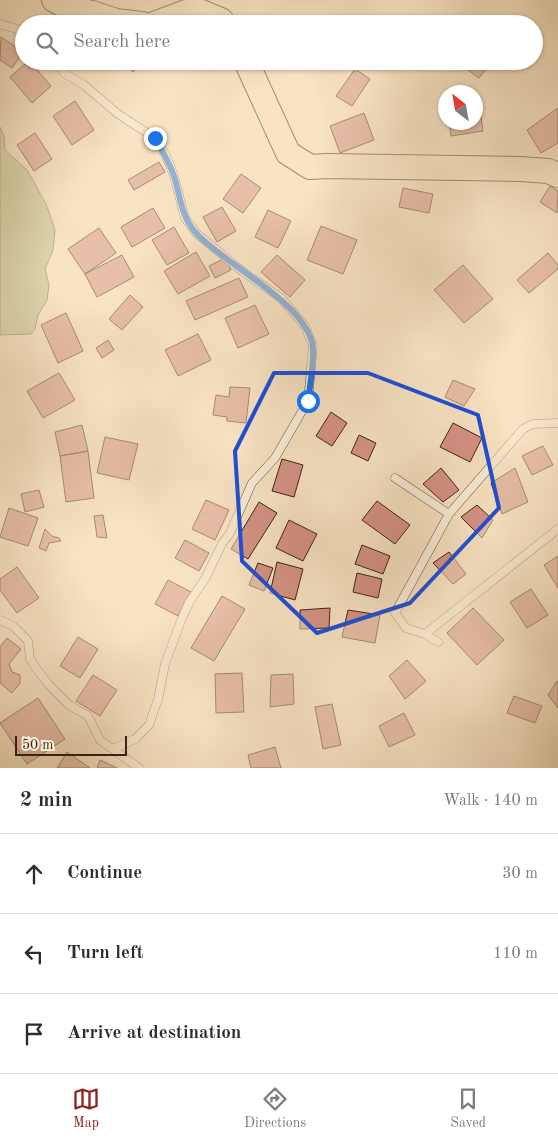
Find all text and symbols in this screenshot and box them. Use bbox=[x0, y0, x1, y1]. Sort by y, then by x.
search box bbox=[15, 15, 543, 70]
icon: search bbox=[33, 29, 61, 57]
text: Search here bbox=[73, 33, 170, 52]
north arrow bbox=[438, 85, 483, 130]
route end bbox=[144, 127, 167, 150]
route start bbox=[297, 390, 320, 413]
scale bar bbox=[15, 733, 128, 756]
text: 50 m bbox=[22, 738, 53, 752]
text: 2 min bbox=[20, 790, 73, 811]
text: Walk · 140 m bbox=[443, 793, 538, 809]
icon: ahead bbox=[20, 860, 48, 888]
text: Continue bbox=[67, 864, 142, 883]
text: 30 m bbox=[502, 866, 538, 882]
icon: left bbox=[20, 940, 48, 968]
text: Turn left bbox=[67, 944, 144, 963]
text: 110 m bbox=[493, 946, 538, 962]
icon: arrive bbox=[20, 1020, 48, 1048]
text: Arrive at destination bbox=[67, 1024, 241, 1043]
tab: Map bbox=[72, 1085, 100, 1132]
tab: Directions bbox=[244, 1085, 306, 1132]
tab: Saved bbox=[450, 1085, 486, 1132]

